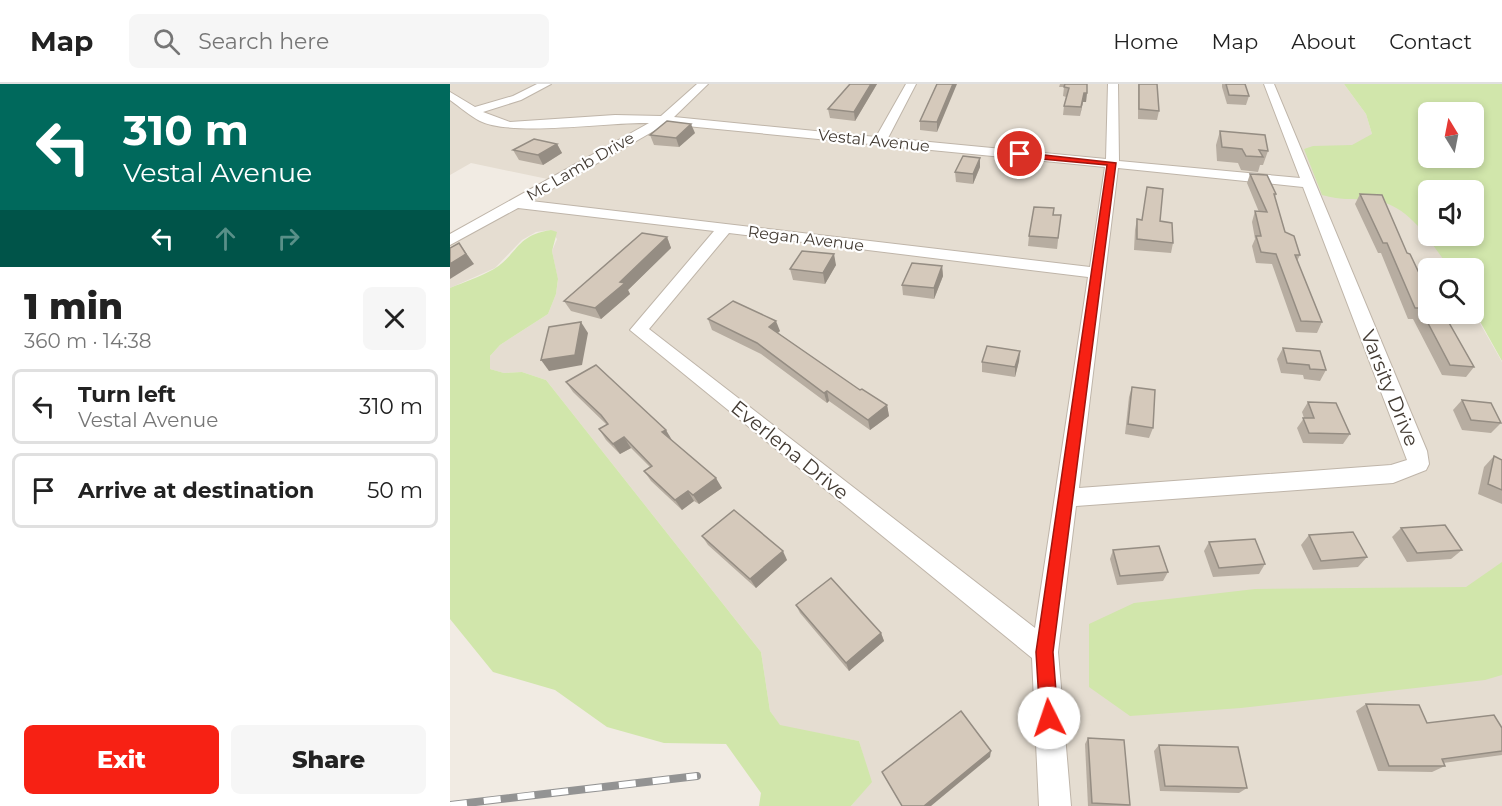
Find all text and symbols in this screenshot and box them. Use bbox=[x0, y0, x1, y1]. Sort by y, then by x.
search box bbox=[129, 14, 549, 68]
text: Map bbox=[30, 24, 93, 58]
icon: search bbox=[150, 25, 183, 58]
text: Search here bbox=[198, 28, 329, 55]
text: Home bbox=[1113, 29, 1178, 54]
text: Map bbox=[1211, 29, 1258, 54]
text: About bbox=[1291, 29, 1356, 54]
text: Contact bbox=[1389, 29, 1472, 54]
north arrow bbox=[1418, 102, 1484, 168]
map controls bbox=[1418, 102, 1484, 324]
text: 310 m bbox=[123, 104, 249, 156]
icon: left bbox=[24, 108, 102, 186]
street label: Vestal Avenue bbox=[817, 125, 931, 156]
street label: Mc Lamb Drive bbox=[523, 128, 638, 205]
pin bbox=[994, 128, 1045, 179]
icon: arrive bbox=[1003, 137, 1036, 170]
text: Vestal Avenue bbox=[123, 156, 312, 189]
button: sound bbox=[1418, 180, 1484, 246]
icon: left bbox=[146, 222, 179, 255]
icon: ahead bbox=[209, 222, 242, 255]
icon: right bbox=[272, 222, 305, 255]
street label: Regan Avenue bbox=[747, 222, 865, 255]
button: search bbox=[1418, 258, 1484, 324]
text: 1 min bbox=[24, 284, 123, 328]
button: close bbox=[363, 287, 426, 350]
street label: Varsity Drive bbox=[1356, 326, 1424, 450]
text: 360 m · 14:38 bbox=[24, 329, 152, 353]
text: Turn left bbox=[78, 381, 176, 408]
icon: left bbox=[27, 390, 60, 423]
text: 310 m bbox=[359, 393, 423, 420]
street label: Everlena Drive bbox=[726, 395, 854, 505]
text: Vestal Avenue bbox=[78, 408, 218, 432]
icon: arrive bbox=[27, 474, 60, 507]
text: Arrive at destination bbox=[78, 477, 314, 504]
text: 50 m bbox=[367, 477, 423, 504]
position arrow bbox=[1017, 686, 1081, 750]
button: Exit bbox=[24, 725, 219, 794]
button: Share bbox=[231, 725, 426, 794]

